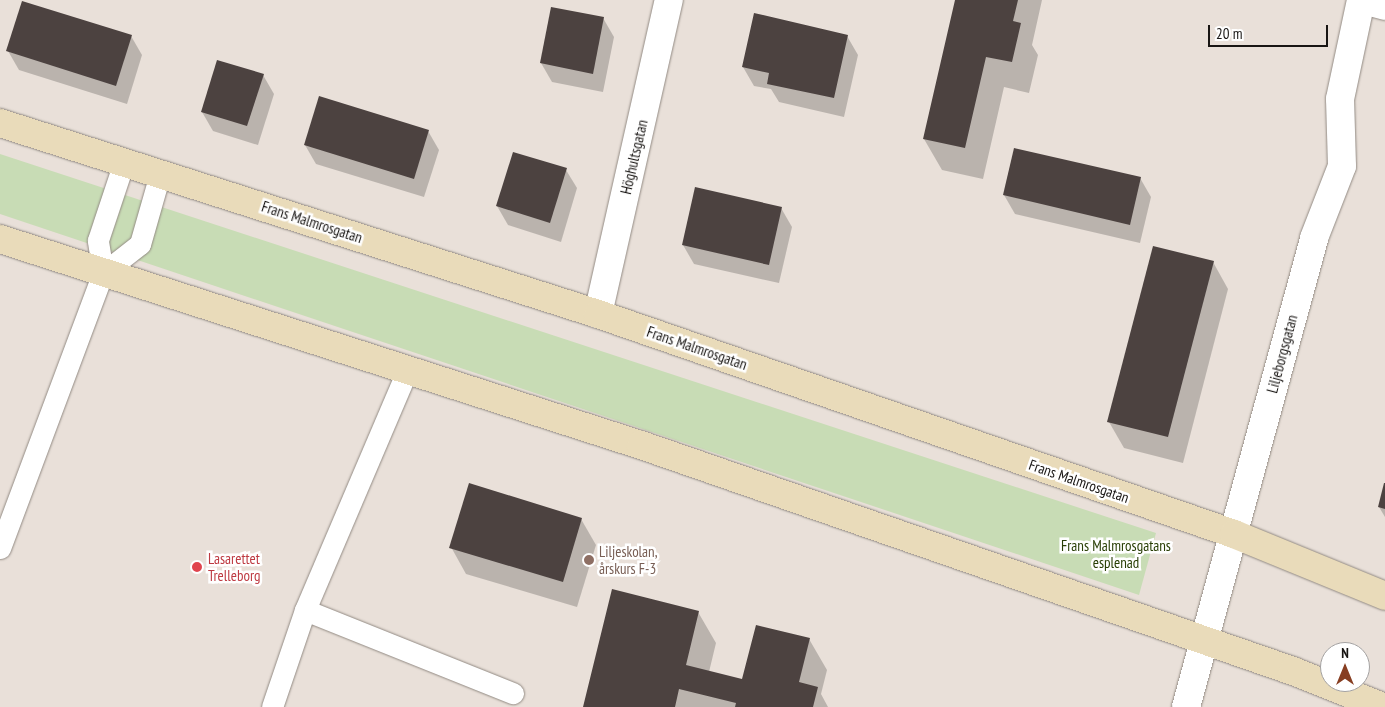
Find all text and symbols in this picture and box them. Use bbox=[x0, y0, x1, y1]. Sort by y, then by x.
scale bar bbox=[1210, 15, 1330, 47]
text: 20 m bbox=[1216, 24, 1242, 43]
street label: Höghultsgatan bbox=[617, 118, 651, 196]
street label: Frans Malmrosgatan bbox=[259, 197, 365, 247]
street label: Liljeborgsgatan bbox=[1263, 313, 1301, 395]
street label: Frans Malmrosgatan bbox=[645, 322, 749, 374]
street label: Frans Malmrosgatan bbox=[1027, 455, 1131, 507]
park label: Frans Malmrosgatans esplenad bbox=[1061, 536, 1171, 571]
place label: Liljeskolan, årskurs F-3 bbox=[599, 542, 657, 577]
place label: Lasarettet Trelleborg bbox=[208, 549, 260, 584]
marker: Liljeskolan, årskurs F-3 bbox=[583, 554, 595, 566]
marker: Lasarettet Trelleborg bbox=[190, 560, 204, 574]
north arrow bbox=[1320, 642, 1370, 692]
text: N bbox=[1341, 644, 1349, 662]

